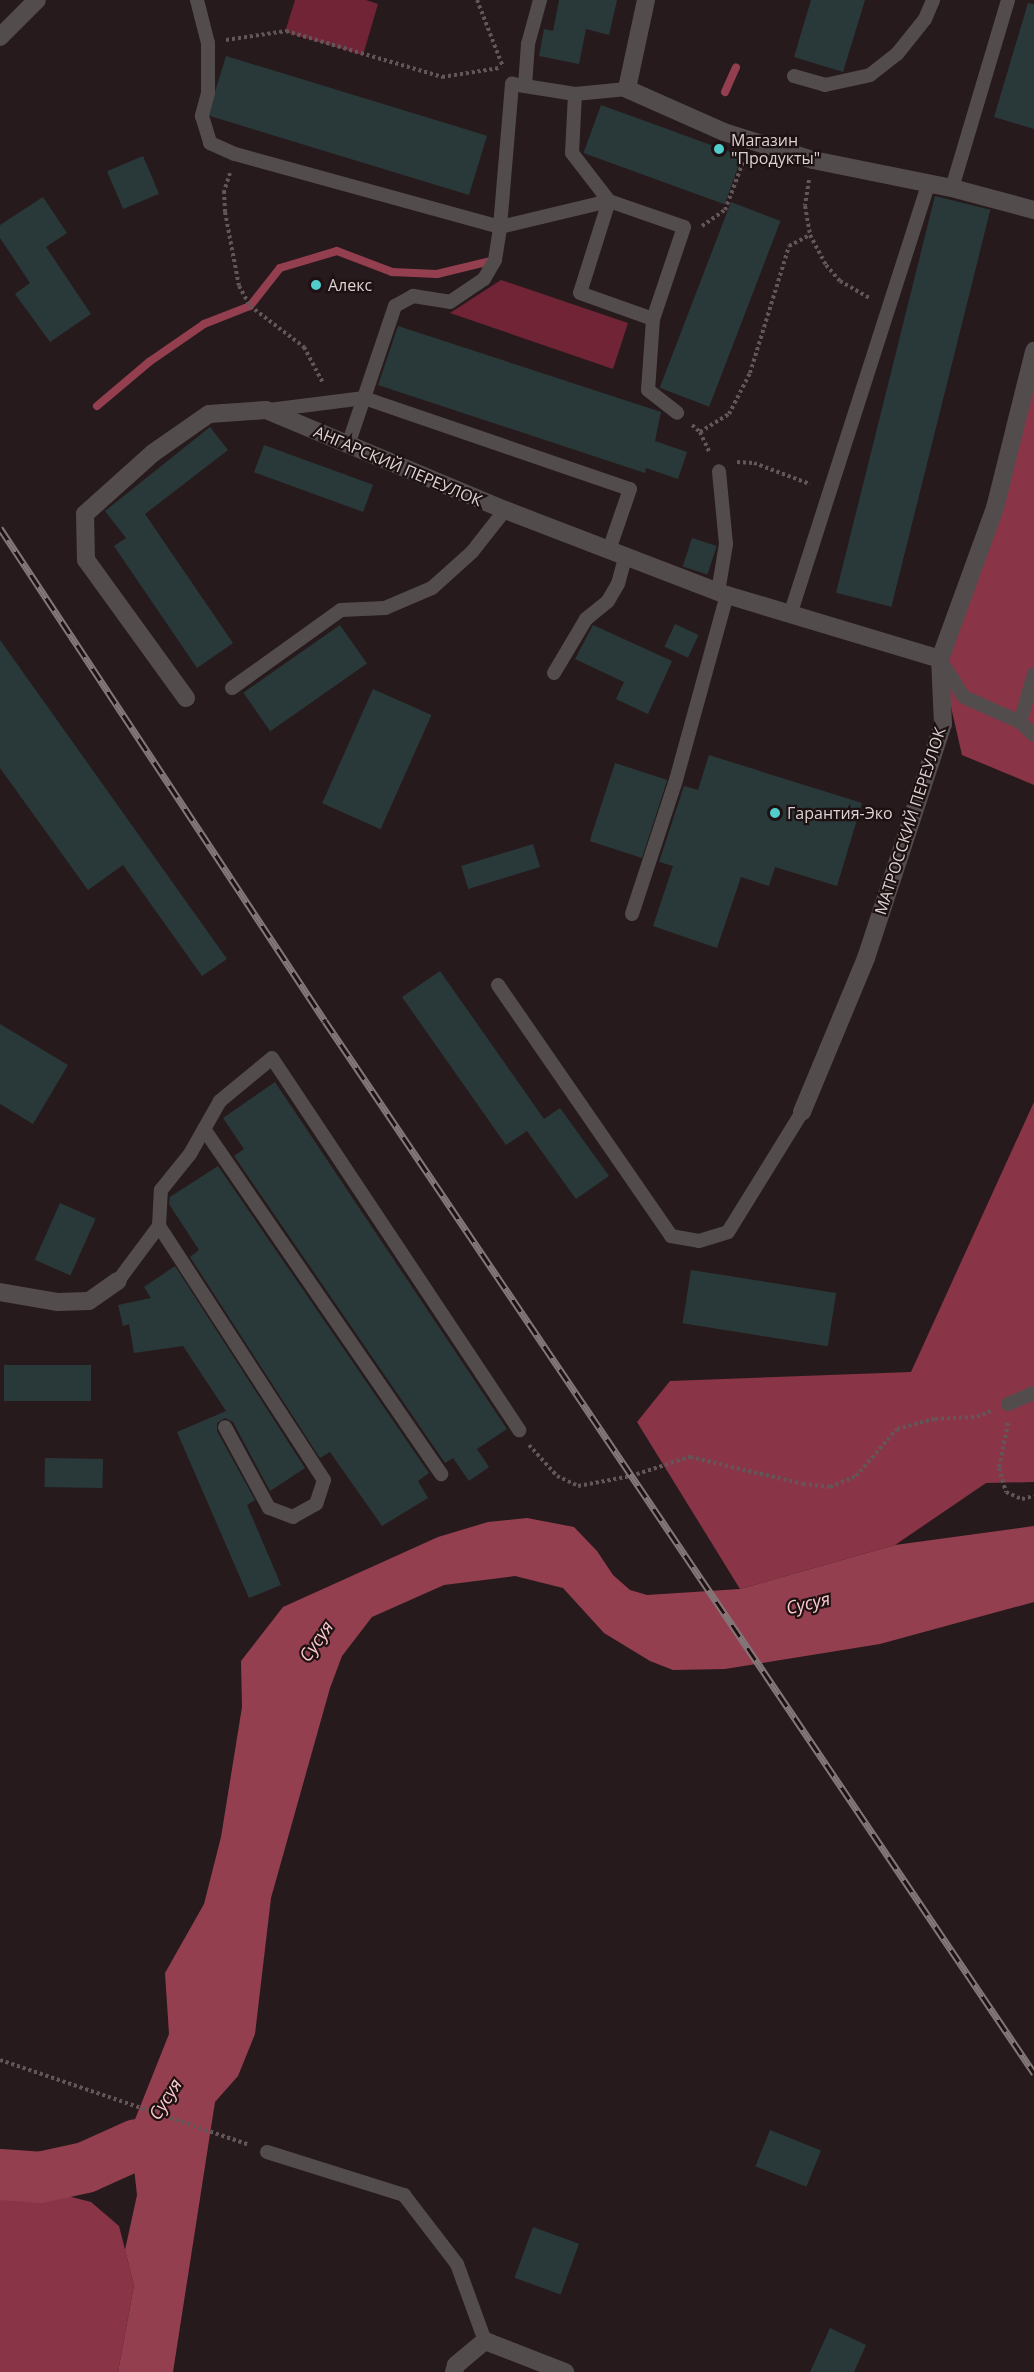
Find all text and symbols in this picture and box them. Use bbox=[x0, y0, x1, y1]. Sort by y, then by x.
place label: Магазин "Продукты" bbox=[731, 130, 820, 168]
marker: Магазин "Продукты" bbox=[712, 142, 726, 156]
place label: Алекс bbox=[328, 275, 372, 295]
marker: Алекс bbox=[309, 278, 323, 292]
street label: АНГАРСКИЙ ПЕРЕУЛОК bbox=[311, 422, 485, 510]
street label: МАТРОССКИЙ ПЕРЕУЛОК bbox=[871, 725, 949, 917]
place label: Гарантия-Эко bbox=[787, 803, 893, 823]
marker: Гарантия-Эко bbox=[768, 806, 782, 820]
water label: Сусуя bbox=[784, 1587, 832, 1619]
water label: Сусуя bbox=[294, 1616, 338, 1666]
water label: Сусуя bbox=[144, 2074, 186, 2124]

